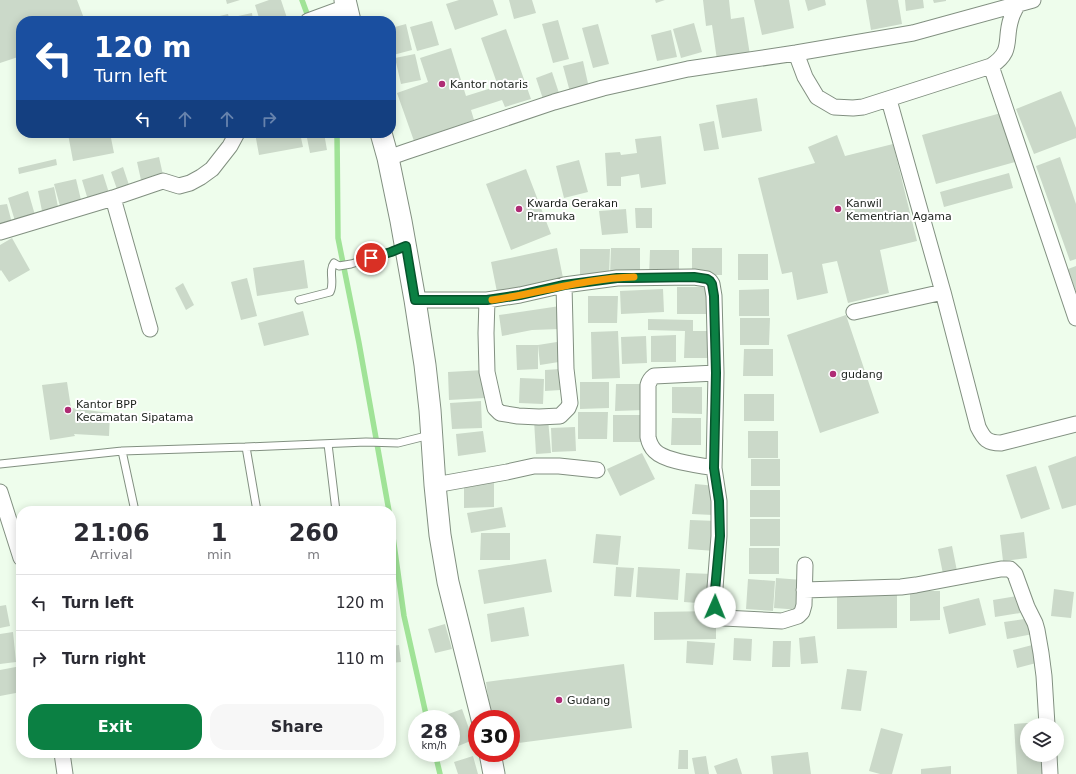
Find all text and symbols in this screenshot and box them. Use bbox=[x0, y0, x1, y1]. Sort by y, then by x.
text: 120 m bbox=[94, 31, 191, 64]
icon: left bbox=[28, 32, 80, 84]
text: Turn left bbox=[94, 65, 167, 86]
place label: Kantor notaris bbox=[450, 78, 528, 91]
marker: Kantor notaris bbox=[437, 79, 447, 89]
icon: left bbox=[132, 108, 154, 130]
icon: ahead bbox=[174, 108, 196, 130]
icon: ahead bbox=[216, 108, 238, 130]
icon: right bbox=[258, 108, 280, 130]
place label: Kwarda Gerakan Pramuka bbox=[527, 197, 618, 223]
place label: Kanwil Kementrian Agama bbox=[846, 197, 952, 223]
marker: Kwarda Gerakan Pramuka bbox=[514, 204, 524, 214]
marker: Kanwil Kementrian Agama bbox=[833, 204, 843, 214]
pin bbox=[354, 241, 388, 275]
icon: arrive bbox=[360, 247, 382, 269]
place label: gudang bbox=[841, 368, 883, 381]
marker: gudang bbox=[828, 369, 838, 379]
place label: Kantor BPP Kecamatan Sipatama bbox=[76, 398, 193, 424]
marker: Kantor BPP Kecamatan Sipatama bbox=[63, 405, 73, 415]
text: 21:06 bbox=[73, 519, 150, 547]
text: 1 bbox=[211, 519, 227, 547]
text: 260 bbox=[289, 519, 339, 547]
text: Arrival bbox=[90, 547, 133, 562]
text: min bbox=[207, 547, 231, 562]
text: m bbox=[307, 547, 320, 562]
position arrow bbox=[694, 586, 736, 628]
icon: left bbox=[28, 592, 50, 614]
text: Turn left bbox=[62, 594, 134, 612]
text: 120 m bbox=[336, 594, 384, 612]
icon: right bbox=[28, 648, 50, 670]
text: Turn right bbox=[62, 650, 146, 668]
text: 110 m bbox=[336, 650, 384, 668]
place label: Gudang bbox=[567, 694, 610, 707]
marker: Gudang bbox=[554, 695, 564, 705]
button: Exit bbox=[28, 704, 202, 750]
button: Share bbox=[210, 704, 384, 750]
speed limit sign: 30 bbox=[468, 710, 520, 762]
map controls bbox=[1020, 718, 1064, 762]
button: layers bbox=[1020, 718, 1064, 762]
text: 28 bbox=[420, 719, 448, 743]
text: km/h bbox=[421, 740, 447, 751]

